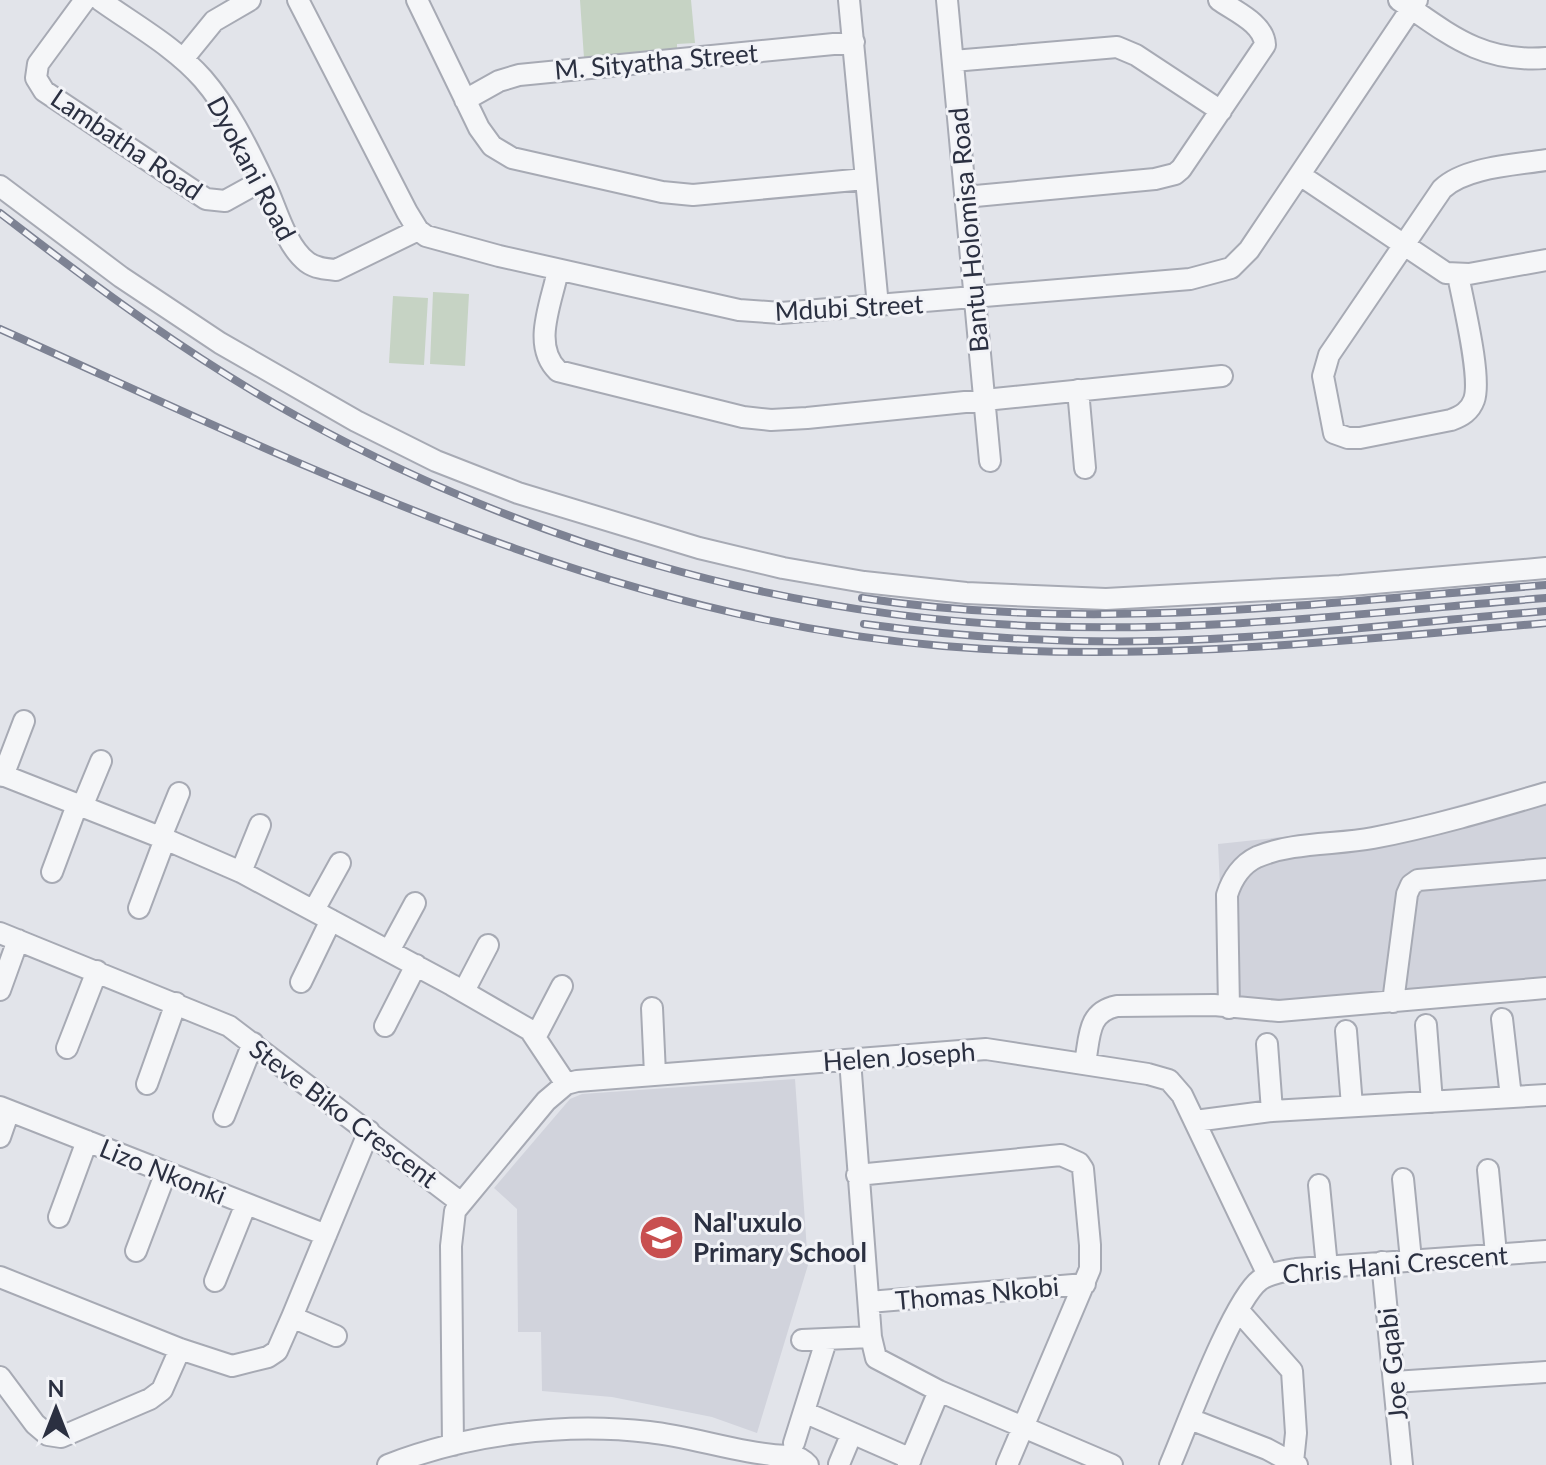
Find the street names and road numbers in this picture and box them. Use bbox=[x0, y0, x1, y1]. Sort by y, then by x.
street label: M. Sityatha Street bbox=[553, 36, 760, 86]
street label: Lambatha Road bbox=[45, 82, 209, 206]
street label: Dyokani Road bbox=[201, 90, 303, 246]
street label: Bantu Holomisa Road bbox=[941, 106, 995, 354]
street label: Mdubi Street bbox=[774, 287, 925, 327]
street label: Steve Biko Crescent bbox=[244, 1032, 445, 1195]
street label: Helen Joseph bbox=[822, 1035, 976, 1077]
street label: Lizo Nkonki bbox=[95, 1131, 231, 1211]
street label: Chris Hani Crescent bbox=[1281, 1238, 1510, 1290]
street label: Thomas Nkobi bbox=[894, 1270, 1060, 1316]
street label: Joe Gqabi bbox=[1370, 1306, 1414, 1422]

